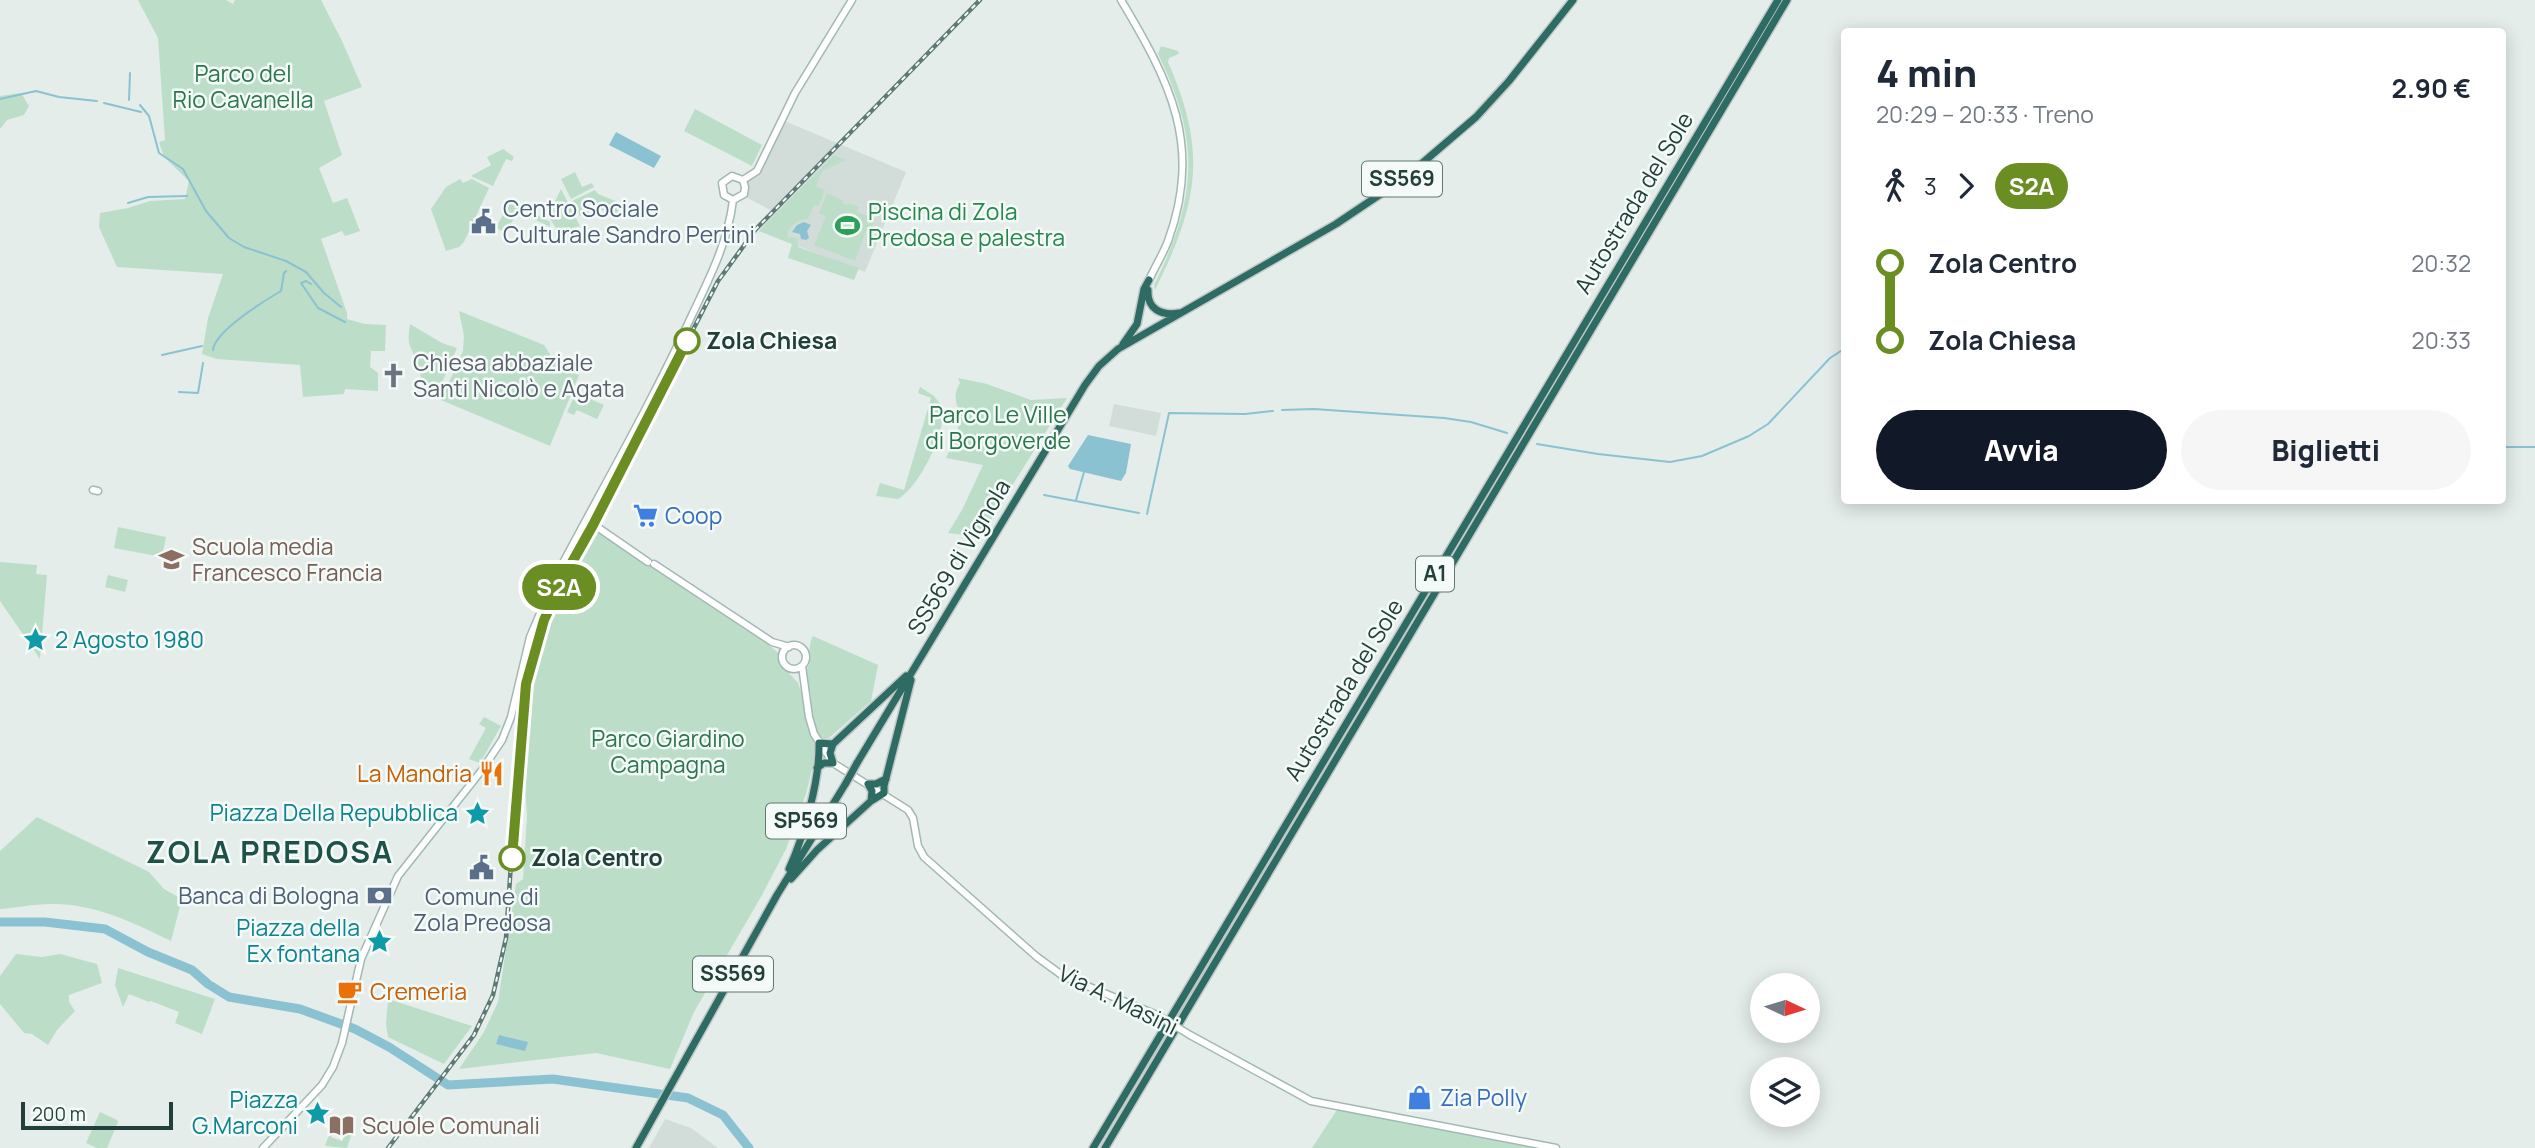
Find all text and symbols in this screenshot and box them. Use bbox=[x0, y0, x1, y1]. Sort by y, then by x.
text: 4 min bbox=[1876, 46, 1977, 98]
park label: Parco del Rio Cavanella bbox=[172, 57, 314, 115]
text: 2.90 € bbox=[2391, 70, 2471, 106]
text: 20:29 – 20:33 · Treno bbox=[1876, 98, 2094, 130]
street label: Autostrada del Sole bbox=[1566, 106, 1700, 299]
road number: SS569 bbox=[1362, 162, 1442, 196]
icon: walk bbox=[1876, 167, 1914, 205]
icon: forward bbox=[1947, 167, 1985, 205]
text: S2A bbox=[2009, 169, 2054, 202]
text: 3 bbox=[1924, 170, 1937, 202]
place label: Centro Sociale Culturale Sandro Pertini bbox=[503, 192, 755, 250]
place label: Piscina di Zola Predosa e palestra bbox=[868, 195, 1065, 253]
public building icon: Centro Sociale Culturale Sandro Pertini bbox=[469, 208, 497, 236]
sports icon: Piscina di Zola Predosa e palestra bbox=[834, 211, 862, 239]
text: Zola Centro bbox=[1928, 245, 2077, 281]
text: 20:32 bbox=[2411, 247, 2471, 279]
text: Zola Chiesa bbox=[1928, 322, 2076, 358]
place label: Zola Chiesa bbox=[706, 324, 837, 356]
text: 20:33 bbox=[2412, 324, 2471, 356]
marker: Zola Chiesa bbox=[674, 328, 700, 354]
place label: Chiesa abbaziale Santi Nicolò e Agata bbox=[413, 346, 624, 404]
church icon: Chiesa abbaziale Santi Nicolò e Agata bbox=[379, 362, 407, 390]
park label: Parco Le Ville di Borgoverde bbox=[925, 398, 1071, 456]
button: Avvia bbox=[1876, 410, 2167, 490]
button: Biglietti bbox=[2181, 410, 2471, 490]
street label: SS569 di Vignola bbox=[899, 473, 1017, 640]
place label: Coop bbox=[665, 499, 722, 531]
supermarket icon: Coop bbox=[631, 502, 659, 530]
place label: Scuola media Francesco Francia bbox=[192, 530, 383, 588]
school or university icon: Scuola media Francesco Francia bbox=[158, 546, 186, 574]
road number: A1 bbox=[1416, 556, 1454, 592]
line badge: S2A bbox=[519, 564, 599, 610]
text: S2A bbox=[536, 570, 582, 603]
street label: Autostrada del Sole bbox=[1276, 593, 1410, 786]
place label: 2 Agosto 1980 bbox=[55, 623, 204, 655]
place icon: 2 Agosto 1980 bbox=[21, 626, 49, 654]
park label: Parco Giardino Campagna bbox=[591, 722, 745, 780]
place label: La Mandria bbox=[357, 757, 472, 789]
restaurant icon: La Mandria bbox=[478, 760, 506, 788]
place label: Piazza Della Repubblica bbox=[210, 796, 458, 828]
place icon: Piazza Della Repubblica bbox=[464, 799, 492, 827]
road number: SP569 bbox=[766, 804, 846, 838]
district label: ZOLA PREDOSA bbox=[146, 831, 394, 872]
place label: Zola Centro bbox=[531, 841, 663, 873]
marker: Zola Centro bbox=[499, 845, 525, 871]
public building icon: Comune di Zola Predosa bbox=[468, 853, 496, 881]
place label: Banca di Bologna bbox=[178, 879, 359, 911]
place label: Comune di Zola Predosa bbox=[413, 880, 551, 938]
bank icon: Banca di Bologna bbox=[365, 882, 393, 910]
place label: Piazza della Ex fontana bbox=[236, 911, 360, 969]
place icon: Piazza della Ex fontana bbox=[366, 927, 394, 955]
road number: SS569 bbox=[693, 956, 773, 992]
street label: Via A. Masini bbox=[1053, 956, 1184, 1042]
north arrow bbox=[1750, 973, 1820, 1043]
map controls bbox=[1750, 973, 1820, 1127]
place label: Cremeria bbox=[370, 975, 467, 1007]
cafe icon: Cremeria bbox=[336, 978, 364, 1006]
button: layers bbox=[1750, 1057, 1820, 1127]
place label: Zia Polly bbox=[1440, 1081, 1527, 1113]
place label: Piazza G.Marconi bbox=[192, 1083, 298, 1141]
shop icon: Zia Polly bbox=[1406, 1084, 1434, 1112]
scale bar bbox=[21, 1099, 173, 1131]
place icon: Piazza G.Marconi bbox=[304, 1099, 332, 1127]
text: 200 m bbox=[32, 1101, 86, 1127]
place label: Scuole Comunali bbox=[362, 1109, 540, 1141]
library icon: Scuole Comunali bbox=[328, 1112, 356, 1140]

